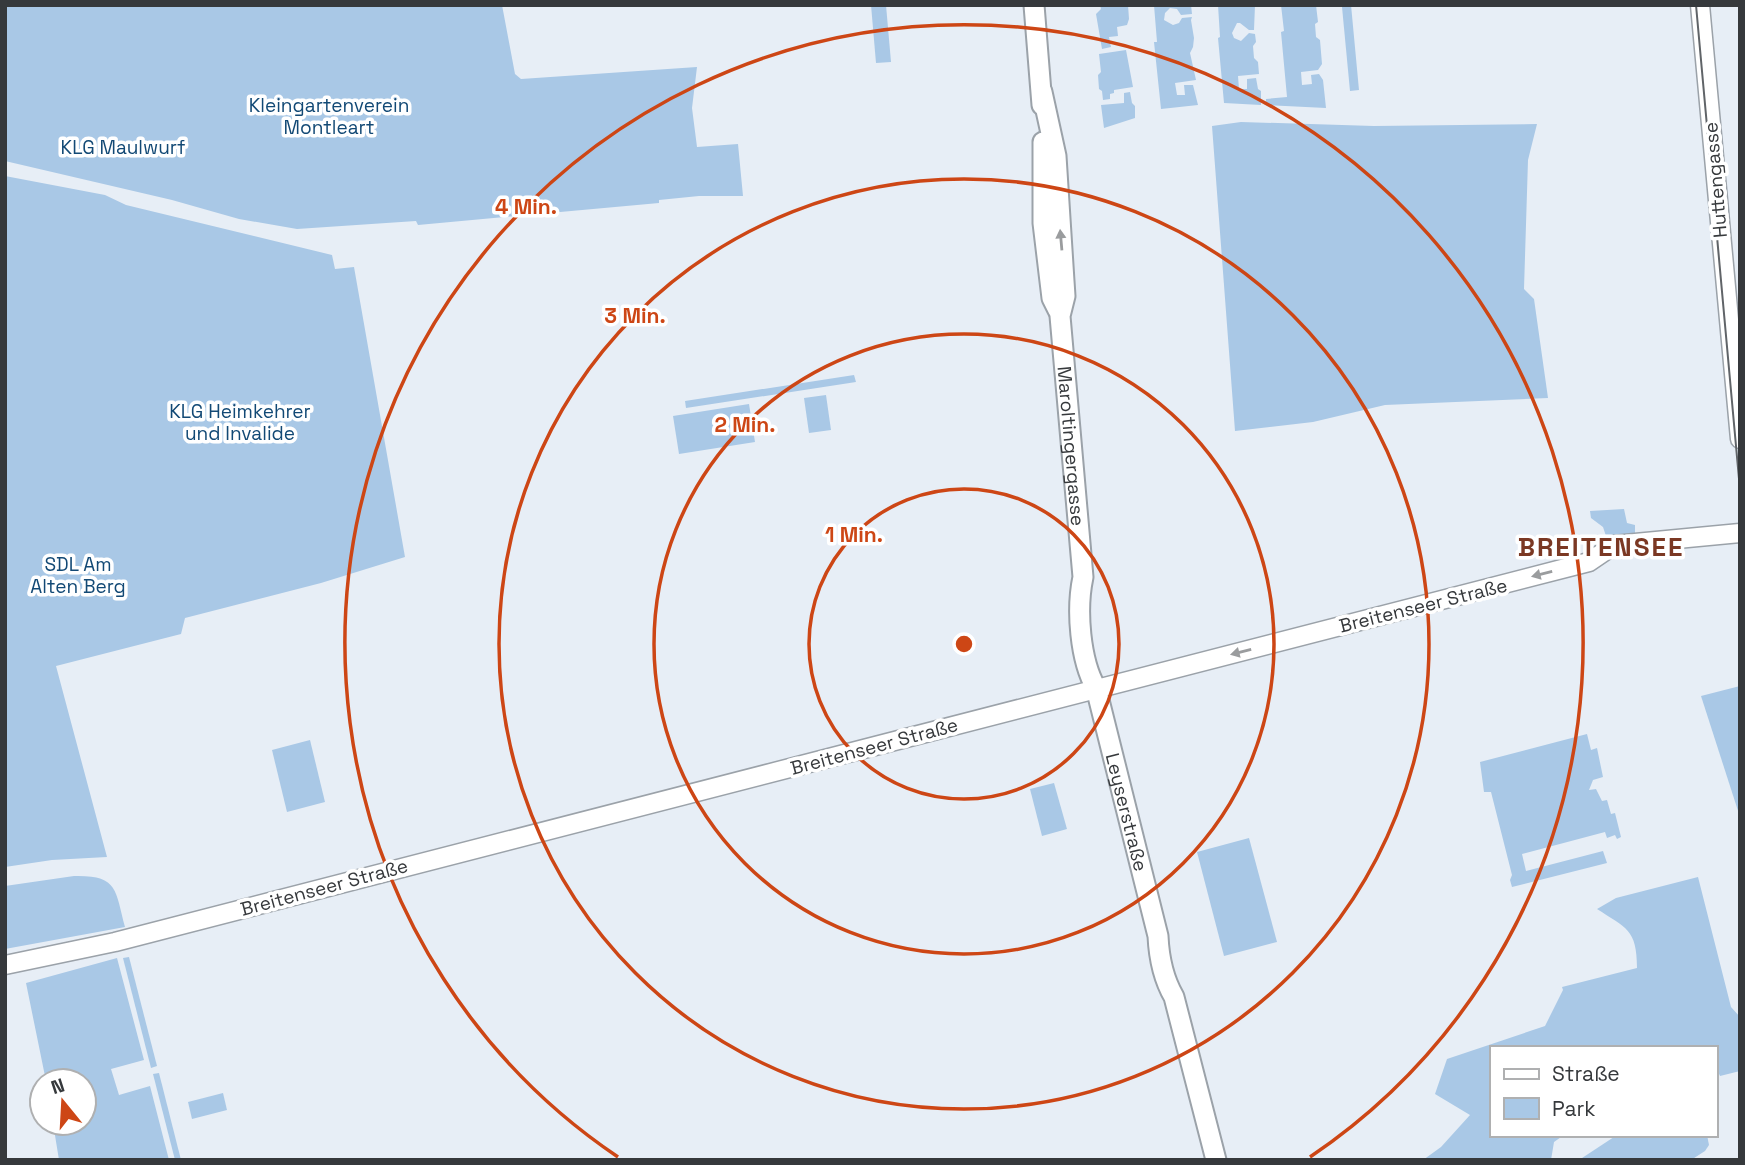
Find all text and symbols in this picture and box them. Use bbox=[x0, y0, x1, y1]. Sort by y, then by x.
park label: Kleingartenverein Montleart bbox=[249, 93, 409, 140]
street label: Huttengasse bbox=[1698, 121, 1733, 239]
park label: KLG Maulwurf bbox=[61, 135, 185, 160]
text: 4 Min. bbox=[495, 193, 557, 220]
one-way arrow bbox=[1055, 229, 1066, 251]
text: 3 Min. bbox=[604, 302, 666, 329]
street label: Maroltingergasse bbox=[1051, 365, 1090, 527]
park label: KLG Heimkehrer und Invalide bbox=[169, 399, 311, 446]
text: 2 Min. bbox=[714, 411, 776, 438]
text: 1 Min. bbox=[825, 521, 883, 548]
district label: BREITENSEE bbox=[1518, 530, 1684, 564]
park label: SDL Am Alten Berg bbox=[30, 552, 126, 599]
one-way arrow bbox=[1530, 569, 1552, 580]
street label: Breitenseer Straße bbox=[1336, 572, 1510, 638]
centre of rings bbox=[952, 632, 976, 656]
one-way arrow bbox=[1230, 647, 1252, 658]
street label: Breitenseer Straße bbox=[788, 712, 961, 781]
street label: Leyserstraße bbox=[1100, 750, 1153, 874]
street label: Breitenseer Straße bbox=[238, 853, 411, 922]
legend bbox=[1490, 1046, 1717, 1137]
text: Straße bbox=[1552, 1060, 1620, 1087]
north arrow bbox=[28, 1067, 98, 1137]
text: N bbox=[48, 1072, 68, 1100]
text: Park bbox=[1552, 1095, 1596, 1122]

